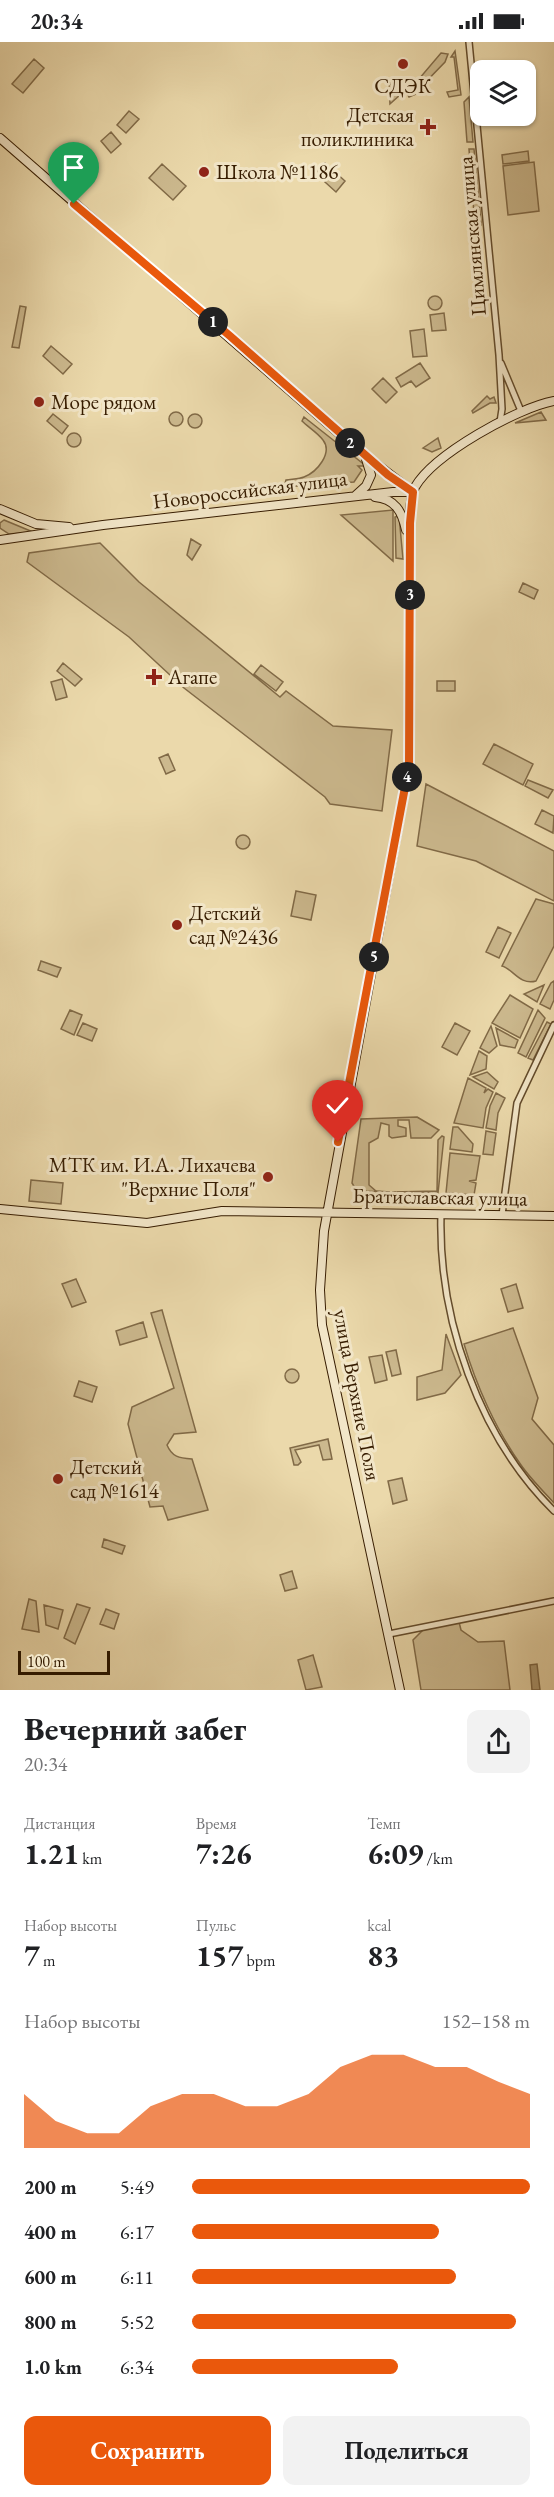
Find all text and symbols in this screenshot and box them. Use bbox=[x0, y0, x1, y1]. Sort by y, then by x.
text: 20:34 bbox=[30, 7, 83, 36]
marker: СДЭК bbox=[396, 57, 410, 71]
map controls bbox=[470, 60, 536, 126]
button: layers bbox=[470, 60, 536, 126]
place label: СДЭК bbox=[374, 72, 432, 99]
place label: Детская поликлиника bbox=[301, 101, 415, 152]
marker: Детская поликлиника bbox=[419, 118, 437, 136]
pin bbox=[48, 142, 99, 204]
icon: arrive bbox=[57, 151, 90, 184]
street label: Цимлянская улица bbox=[451, 155, 492, 317]
place label: Школа №1186 bbox=[216, 158, 338, 185]
marker: Школа №1186 bbox=[197, 165, 211, 179]
pin: 1 bbox=[198, 307, 228, 337]
text: 1 bbox=[209, 311, 217, 332]
place label: Море рядом bbox=[51, 388, 156, 415]
marker: Море рядом bbox=[32, 395, 46, 409]
pin: 2 bbox=[335, 428, 365, 458]
text: 2 bbox=[346, 432, 354, 453]
street label: Новороссийская улица bbox=[151, 464, 349, 515]
pin: 3 bbox=[395, 580, 425, 610]
text: 3 bbox=[406, 584, 414, 605]
place label: Агапе bbox=[167, 663, 217, 690]
marker: Агапе bbox=[145, 668, 163, 686]
pin: 4 bbox=[392, 762, 422, 792]
text: 4 bbox=[403, 766, 411, 787]
place label: Детский сад №2436 bbox=[189, 899, 278, 950]
marker: Детский сад №2436 bbox=[170, 918, 184, 932]
pin: 5 bbox=[359, 942, 389, 972]
text: 5 bbox=[370, 946, 378, 967]
pin bbox=[312, 1080, 363, 1142]
icon: check bbox=[321, 1089, 354, 1122]
place label: МТК им. И.А. Лихачева "Верхние Поля" bbox=[49, 1151, 257, 1202]
marker: МТК им. И.А. Лихачева "Верхние Поля" bbox=[261, 1170, 275, 1184]
street label: Братиславская улица bbox=[352, 1181, 528, 1212]
street label: улица Верхние Поля bbox=[328, 1307, 387, 1483]
place label: Детский сад №1614 bbox=[70, 1453, 160, 1504]
marker: Детский сад №1614 bbox=[51, 1472, 65, 1486]
scale bar bbox=[18, 1648, 110, 1676]
text: 100 m bbox=[27, 1651, 66, 1672]
text: Вечерний забег bbox=[24, 1707, 246, 1750]
button: share bbox=[467, 1710, 530, 1773]
text: 20:34 bbox=[24, 1751, 67, 1777]
text: Дистанция bbox=[24, 1813, 95, 1834]
text: Время bbox=[196, 1813, 237, 1834]
text: Темп bbox=[367, 1813, 401, 1834]
text: 1.21 bbox=[24, 1834, 79, 1873]
text: 7:26 bbox=[196, 1834, 252, 1873]
text: 6:09 bbox=[367, 1834, 423, 1873]
text: km bbox=[79, 1848, 102, 1869]
text: /km bbox=[423, 1848, 453, 1869]
text: Набор высоты bbox=[24, 1915, 117, 1936]
text: Пульс bbox=[196, 1915, 236, 1936]
text: kcal bbox=[367, 1915, 391, 1936]
text: 7 bbox=[24, 1936, 40, 1975]
text: 157 bbox=[196, 1936, 243, 1975]
text: 83 bbox=[367, 1936, 399, 1975]
text: m bbox=[40, 1950, 56, 1971]
text: bpm bbox=[243, 1950, 275, 1971]
text: Набор высоты bbox=[24, 2008, 140, 2034]
text: 152–158 m bbox=[442, 2008, 530, 2034]
text: 200 m bbox=[24, 2174, 77, 2200]
text: 5:49 bbox=[120, 2174, 154, 2200]
text: 400 m bbox=[24, 2219, 77, 2245]
text: 6:17 bbox=[120, 2219, 154, 2245]
text: 600 m bbox=[24, 2264, 77, 2290]
text: 6:11 bbox=[120, 2264, 154, 2290]
text: 800 m bbox=[24, 2309, 77, 2335]
text: 5:52 bbox=[120, 2309, 154, 2335]
text: 1.0 km bbox=[24, 2354, 82, 2380]
text: 6:34 bbox=[120, 2354, 154, 2380]
button: Сохранить bbox=[24, 2416, 271, 2485]
button: Поделиться bbox=[283, 2416, 530, 2485]

